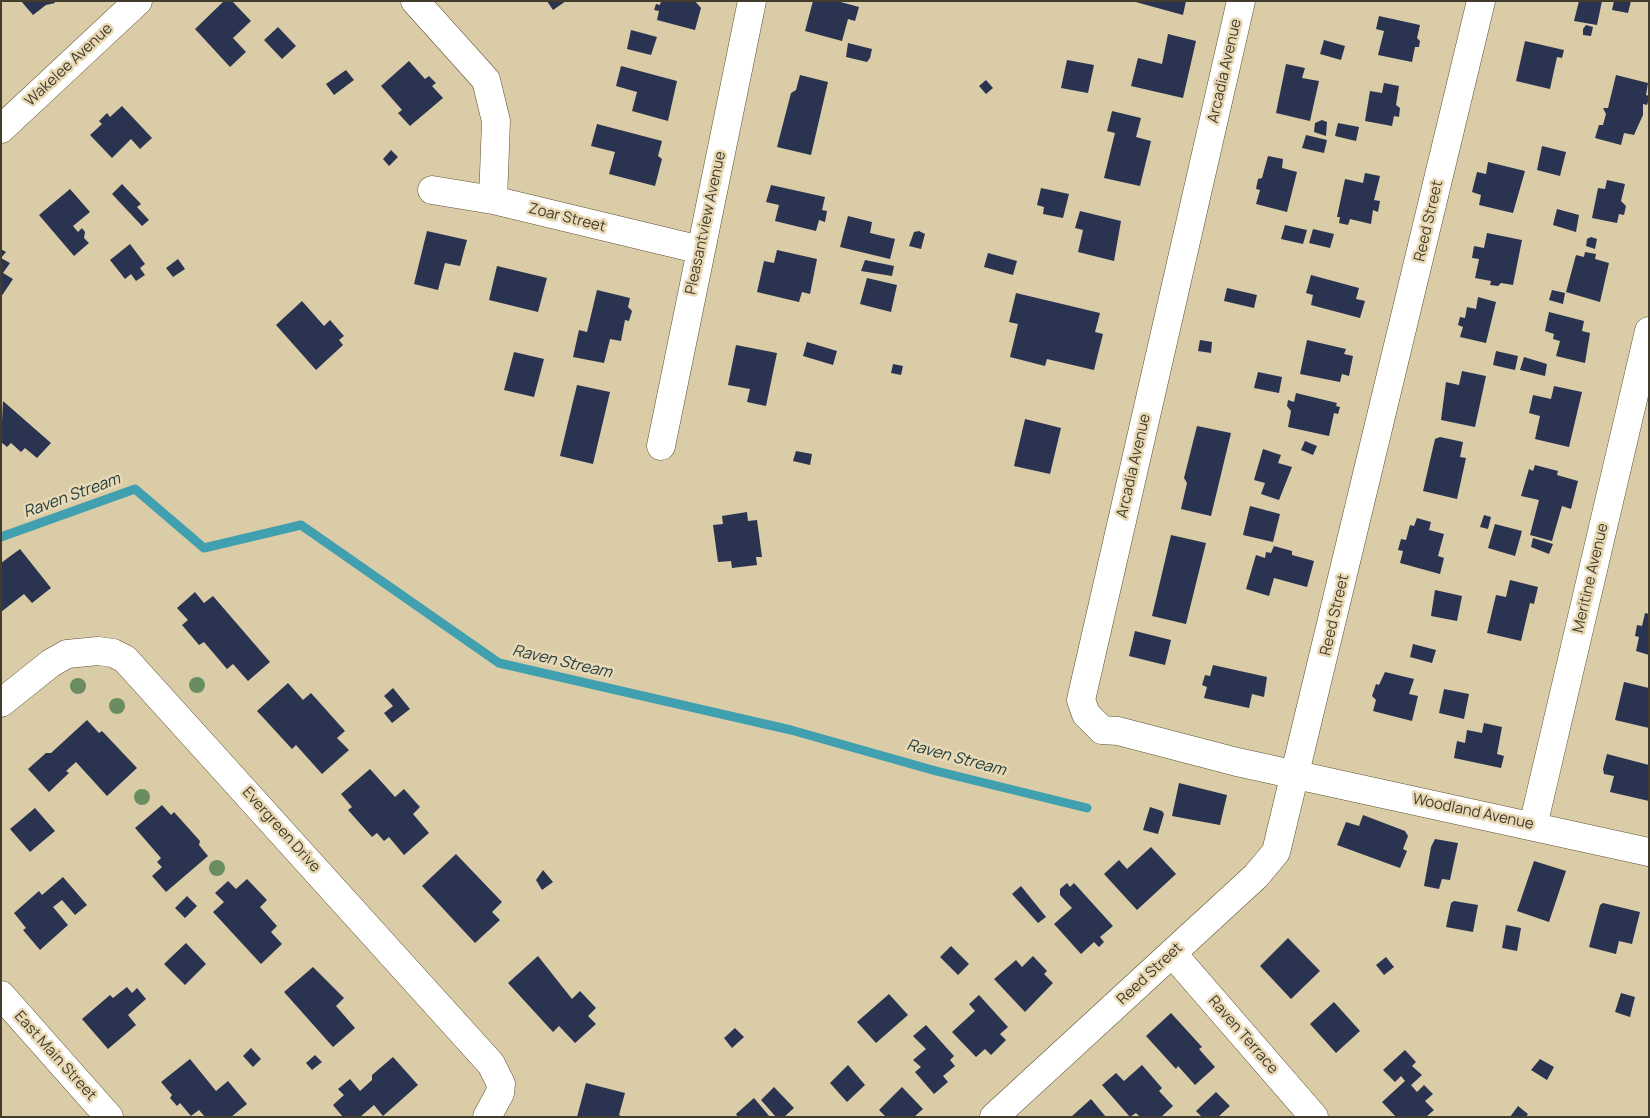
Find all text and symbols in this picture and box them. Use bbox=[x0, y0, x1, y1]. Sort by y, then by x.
street label: Arcadia Avenue bbox=[1204, 17, 1246, 125]
street label: Wakelee Avenue bbox=[21, 20, 117, 110]
street label: Pleasantview Avenue bbox=[682, 150, 730, 296]
street label: Reed Street bbox=[1411, 179, 1447, 263]
street label: Zoar Street bbox=[527, 200, 607, 236]
street label: Arcadia Avenue bbox=[1113, 412, 1155, 520]
water label: Raven Stream bbox=[21, 470, 123, 522]
street label: Meritine Avenue bbox=[1570, 522, 1612, 634]
street label: Reed Street bbox=[1317, 573, 1353, 657]
water label: Raven Stream bbox=[510, 641, 614, 683]
water label: Raven Stream bbox=[904, 736, 1008, 780]
street label: Evergreen Drive bbox=[238, 784, 324, 876]
street label: Woodland Avenue bbox=[1411, 790, 1535, 834]
street label: Reed Street bbox=[1114, 939, 1186, 1009]
street label: Raven Terrace bbox=[1204, 992, 1282, 1078]
street label: East Main Street bbox=[10, 1008, 100, 1104]

